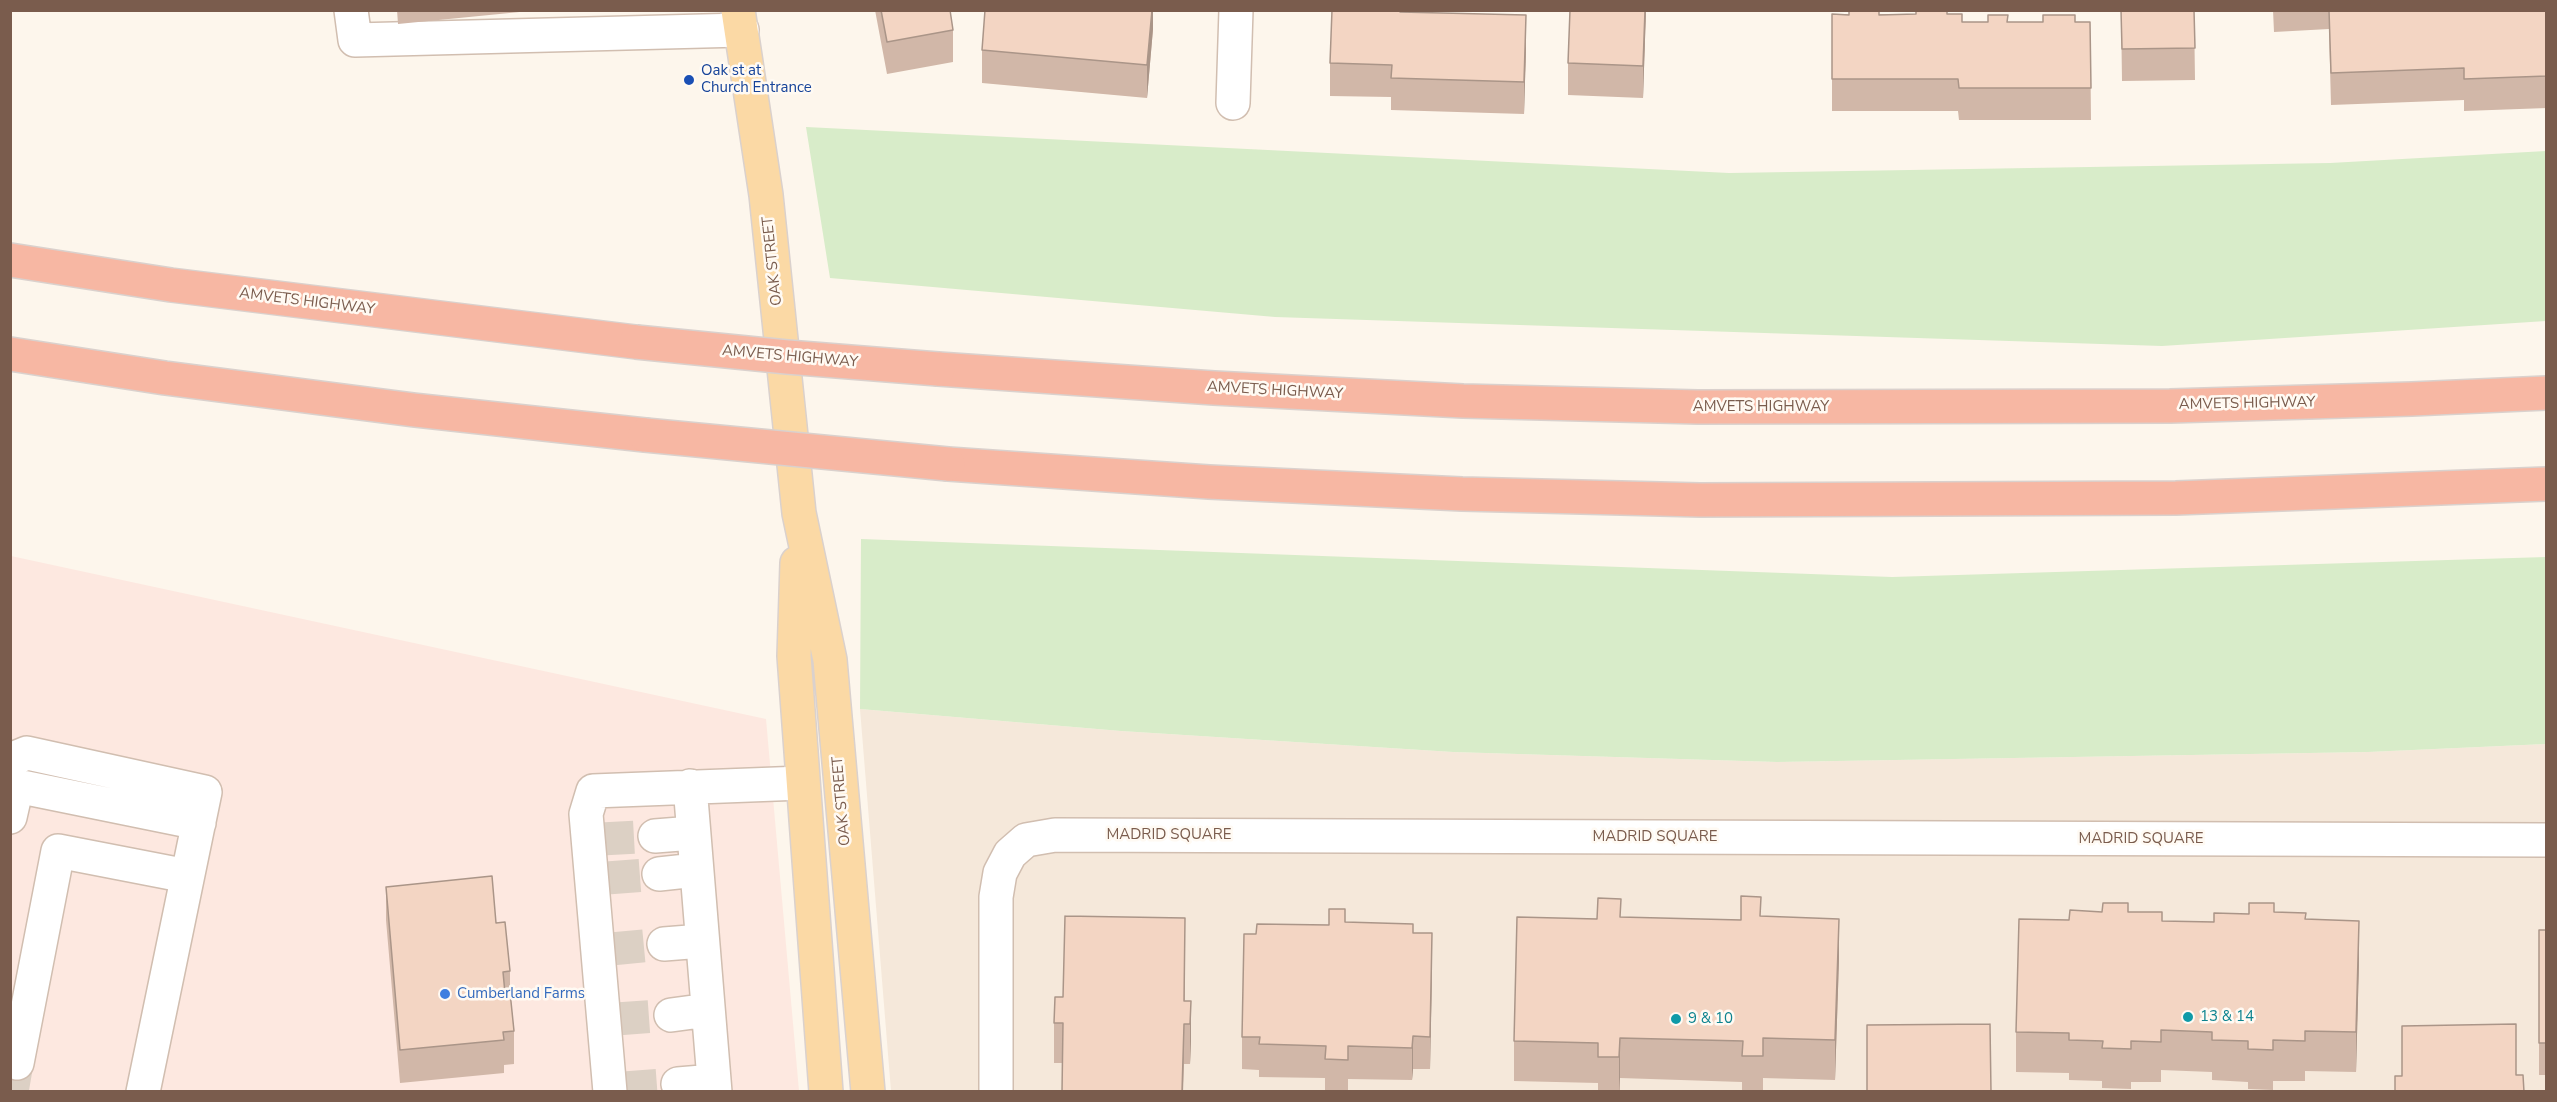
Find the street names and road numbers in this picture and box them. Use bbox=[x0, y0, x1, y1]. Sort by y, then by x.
street label: OAK STREET bbox=[759, 215, 787, 307]
street label: AMVETS HIGHWAY bbox=[238, 285, 376, 319]
street label: AMVETS HIGHWAY bbox=[721, 342, 859, 372]
street label: AMVETS HIGHWAY bbox=[1206, 378, 1344, 404]
street label: AMVETS HIGHWAY bbox=[2179, 394, 2315, 414]
street label: AMVETS HIGHWAY bbox=[1693, 398, 1829, 416]
street label: OAK STREET bbox=[829, 755, 855, 847]
street label: MADRID SQUARE bbox=[1106, 826, 1232, 844]
street label: MADRID SQUARE bbox=[1592, 828, 1718, 846]
street label: MADRID SQUARE bbox=[2078, 830, 2204, 848]

